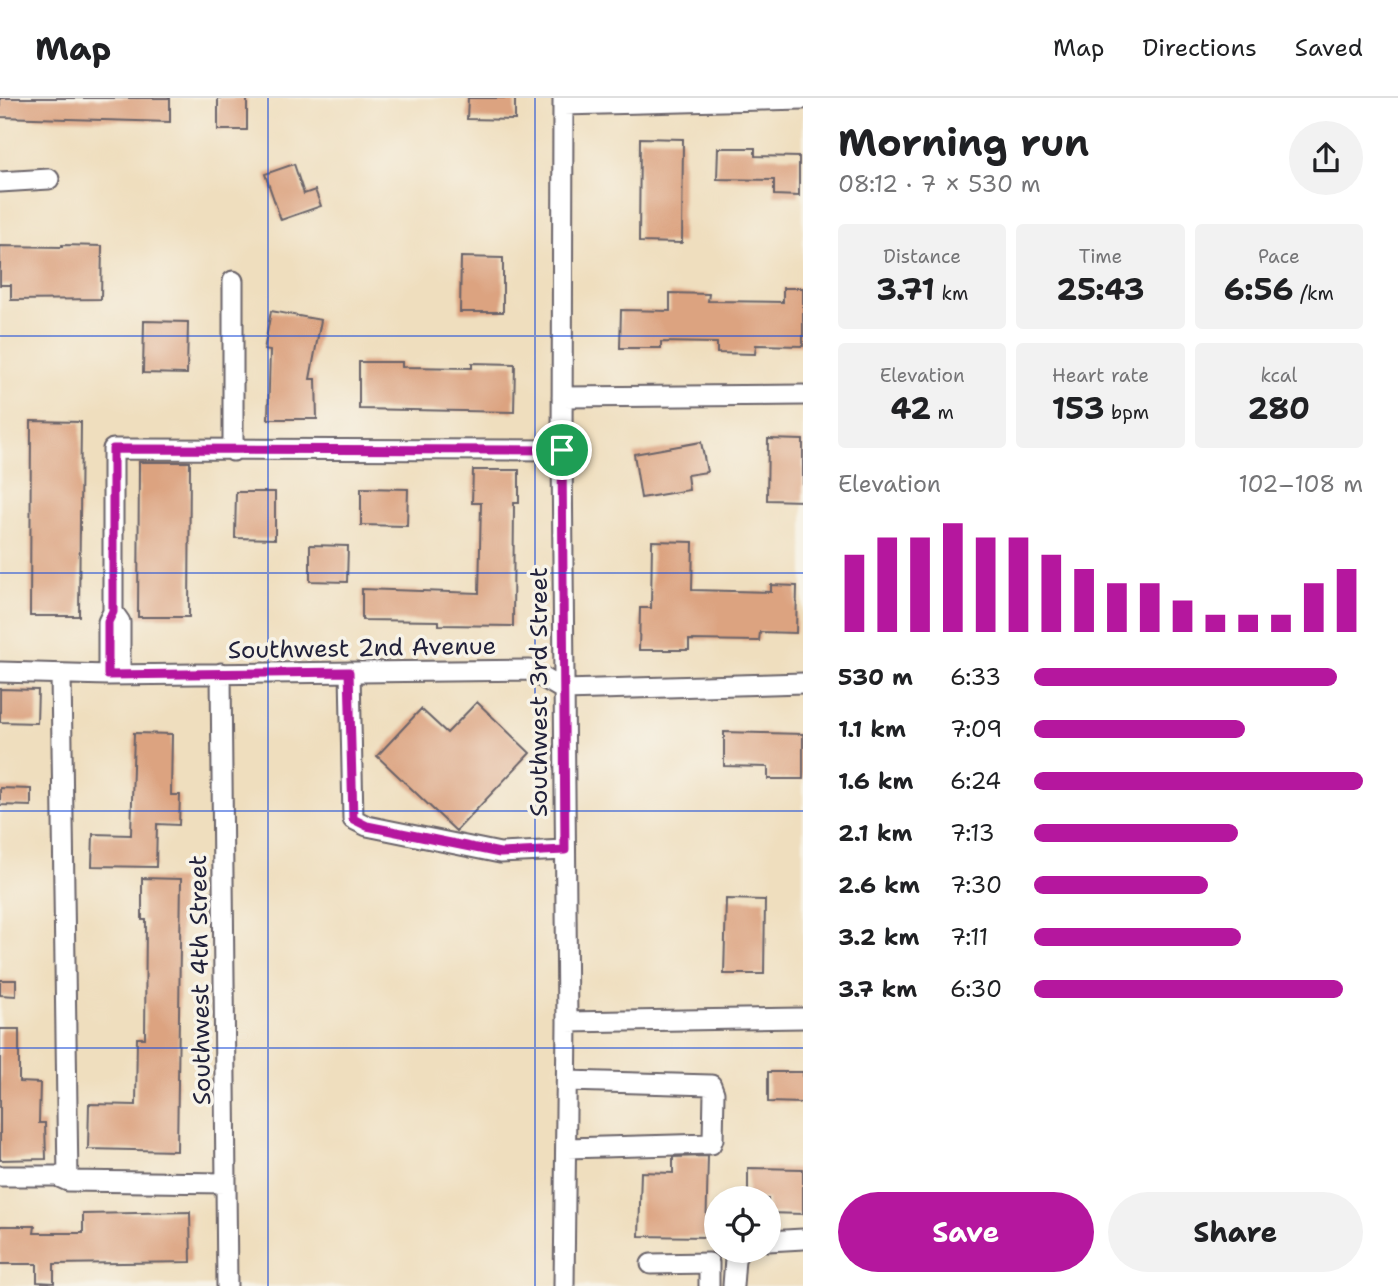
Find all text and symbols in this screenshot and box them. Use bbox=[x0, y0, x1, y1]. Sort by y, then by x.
text: Map bbox=[35, 26, 111, 71]
text: Map bbox=[1053, 32, 1104, 64]
text: Directions bbox=[1142, 32, 1257, 64]
text: Saved bbox=[1295, 32, 1363, 64]
text: Morning run bbox=[838, 117, 1089, 168]
button: share bbox=[1289, 121, 1363, 195]
text: 08:12 · 7 × 530 m bbox=[838, 169, 1041, 199]
text: Distance bbox=[883, 244, 961, 269]
text: Time bbox=[1079, 244, 1122, 269]
text: Pace bbox=[1258, 244, 1300, 269]
text: 3.71 bbox=[876, 269, 935, 310]
text: 25:43 bbox=[1056, 269, 1145, 310]
text: 6:56 bbox=[1224, 269, 1293, 310]
text: km bbox=[935, 281, 968, 306]
text: /km bbox=[1293, 281, 1334, 306]
text: Elevation bbox=[880, 363, 965, 388]
text: Heart rate bbox=[1052, 363, 1149, 388]
text: kcal bbox=[1260, 363, 1297, 388]
text: 42 bbox=[891, 388, 931, 429]
text: 153 bbox=[1052, 388, 1105, 429]
text: 280 bbox=[1248, 388, 1310, 429]
text: m bbox=[931, 400, 954, 425]
text: bpm bbox=[1105, 400, 1149, 425]
pin bbox=[532, 420, 592, 480]
icon: arrive bbox=[543, 431, 581, 469]
text: Elevation bbox=[838, 469, 941, 499]
text: 102–108 m bbox=[1239, 469, 1363, 499]
street label: Southwest 3rd Street bbox=[523, 567, 555, 817]
street label: Southwest 2nd Avenue bbox=[228, 630, 496, 666]
text: 530 m bbox=[838, 662, 913, 692]
text: 6:33 bbox=[950, 662, 1001, 692]
text: 1.1 km bbox=[838, 714, 906, 744]
text: 7:09 bbox=[950, 714, 1002, 744]
text: 1.6 km bbox=[838, 766, 913, 796]
text: 6:24 bbox=[950, 766, 1001, 796]
text: 2.1 km bbox=[838, 818, 912, 848]
text: 7:13 bbox=[950, 818, 995, 848]
street label: Southwest 4th Street bbox=[182, 855, 218, 1105]
text: 2.6 km bbox=[838, 870, 920, 900]
text: 7:30 bbox=[950, 870, 1002, 900]
text: 3.2 km bbox=[838, 922, 920, 952]
text: 7:11 bbox=[950, 922, 988, 952]
text: 3.7 km bbox=[838, 974, 917, 1004]
text: 6:30 bbox=[950, 974, 1002, 1004]
map controls bbox=[704, 1186, 781, 1263]
button: locate bbox=[704, 1186, 781, 1263]
button: Save bbox=[838, 1192, 1094, 1272]
button: Share bbox=[1108, 1192, 1363, 1272]

